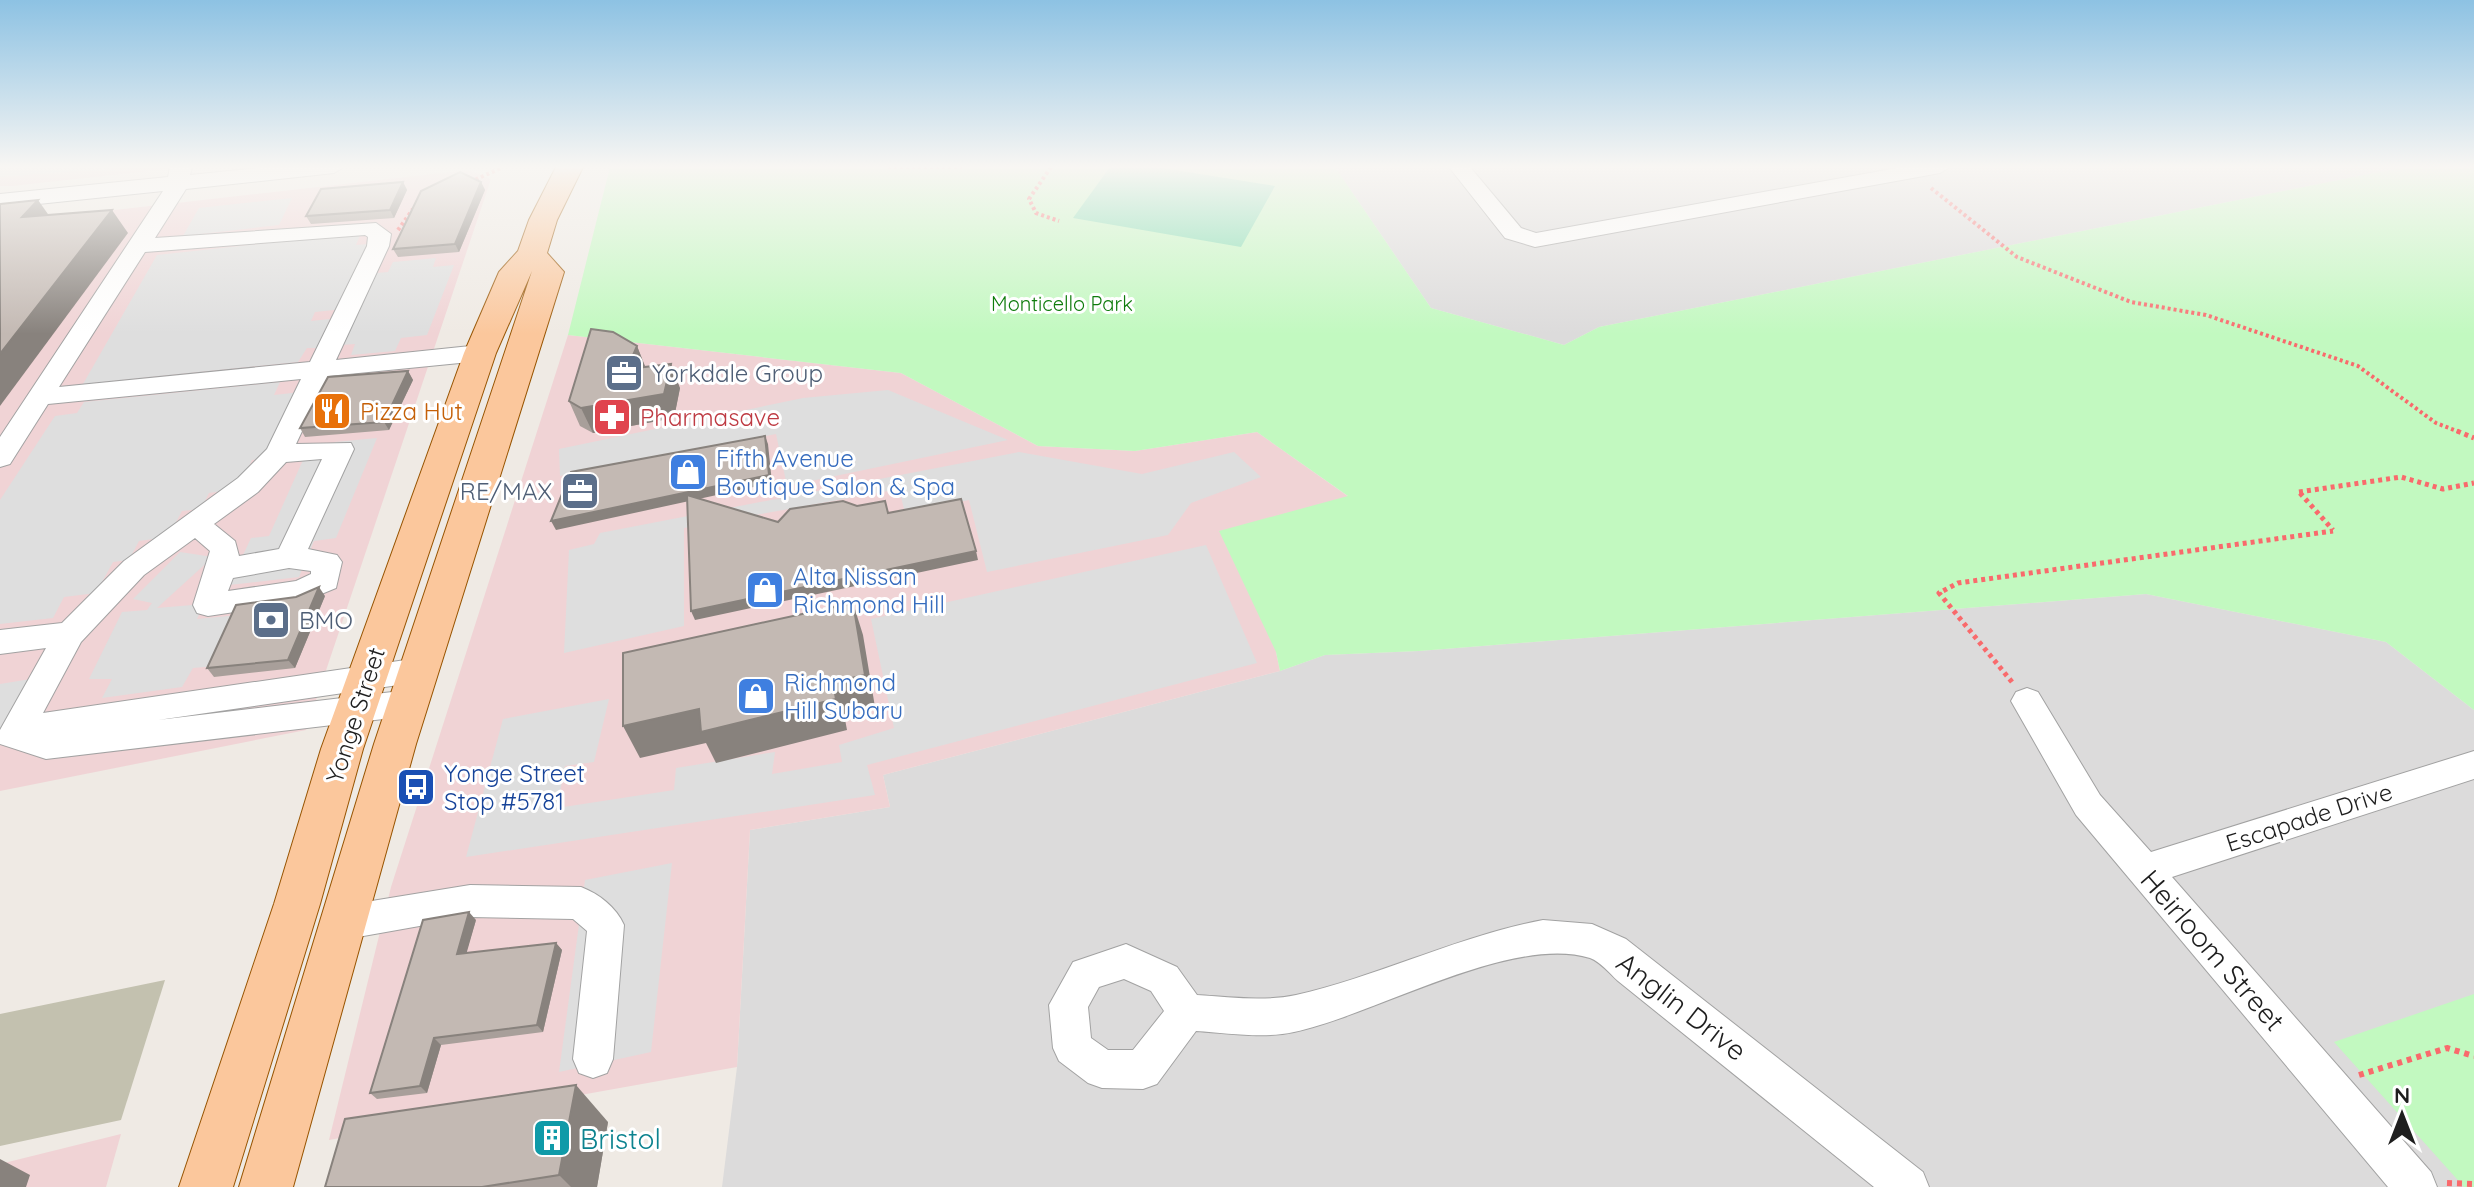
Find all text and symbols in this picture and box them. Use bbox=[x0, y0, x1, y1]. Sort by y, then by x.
park label: Monticello Park bbox=[991, 291, 1133, 316]
office icon: Yorkdale Group bbox=[603, 352, 645, 394]
place label: Yorkdale Group bbox=[652, 358, 823, 388]
restaurant icon: Pizza Hut bbox=[311, 390, 353, 432]
place label: Pizza Hut bbox=[360, 396, 463, 426]
pharmacy icon: Pharmasave bbox=[591, 396, 633, 438]
place label: Pharmasave bbox=[640, 402, 780, 432]
place label: Fifth Avenue Boutique Salon & Spa bbox=[716, 443, 955, 501]
shop icon: Fifth Avenue Boutique Salon & Spa bbox=[667, 451, 709, 493]
office icon: RE/MAX bbox=[559, 470, 601, 512]
place label: RE/MAX bbox=[460, 476, 552, 506]
place label: Alta Nissan Richmond Hill bbox=[793, 561, 945, 619]
shop icon: Alta Nissan Richmond Hill bbox=[744, 569, 786, 611]
bank icon: BMO bbox=[250, 599, 292, 641]
place label: BMO bbox=[299, 605, 353, 635]
street label: Yonge Street bbox=[319, 643, 391, 787]
place label: Richmond Hill Subaru bbox=[784, 667, 903, 725]
shop icon: Richmond Hill Subaru bbox=[735, 675, 777, 717]
place label: Yonge Street Stop #5781 bbox=[444, 758, 585, 816]
bus stop icon: Yonge Street Stop #5781 bbox=[395, 766, 437, 808]
street label: Escapade Drive bbox=[2222, 776, 2396, 858]
street label: Heirloom Street bbox=[2133, 862, 2293, 1038]
street label: Anglin Drive bbox=[1610, 944, 1754, 1068]
north arrow bbox=[2362, 1075, 2442, 1155]
text: N bbox=[2394, 1081, 2410, 1109]
building icon: Bristol bbox=[531, 1117, 573, 1159]
place label: Bristol bbox=[580, 1121, 661, 1156]

